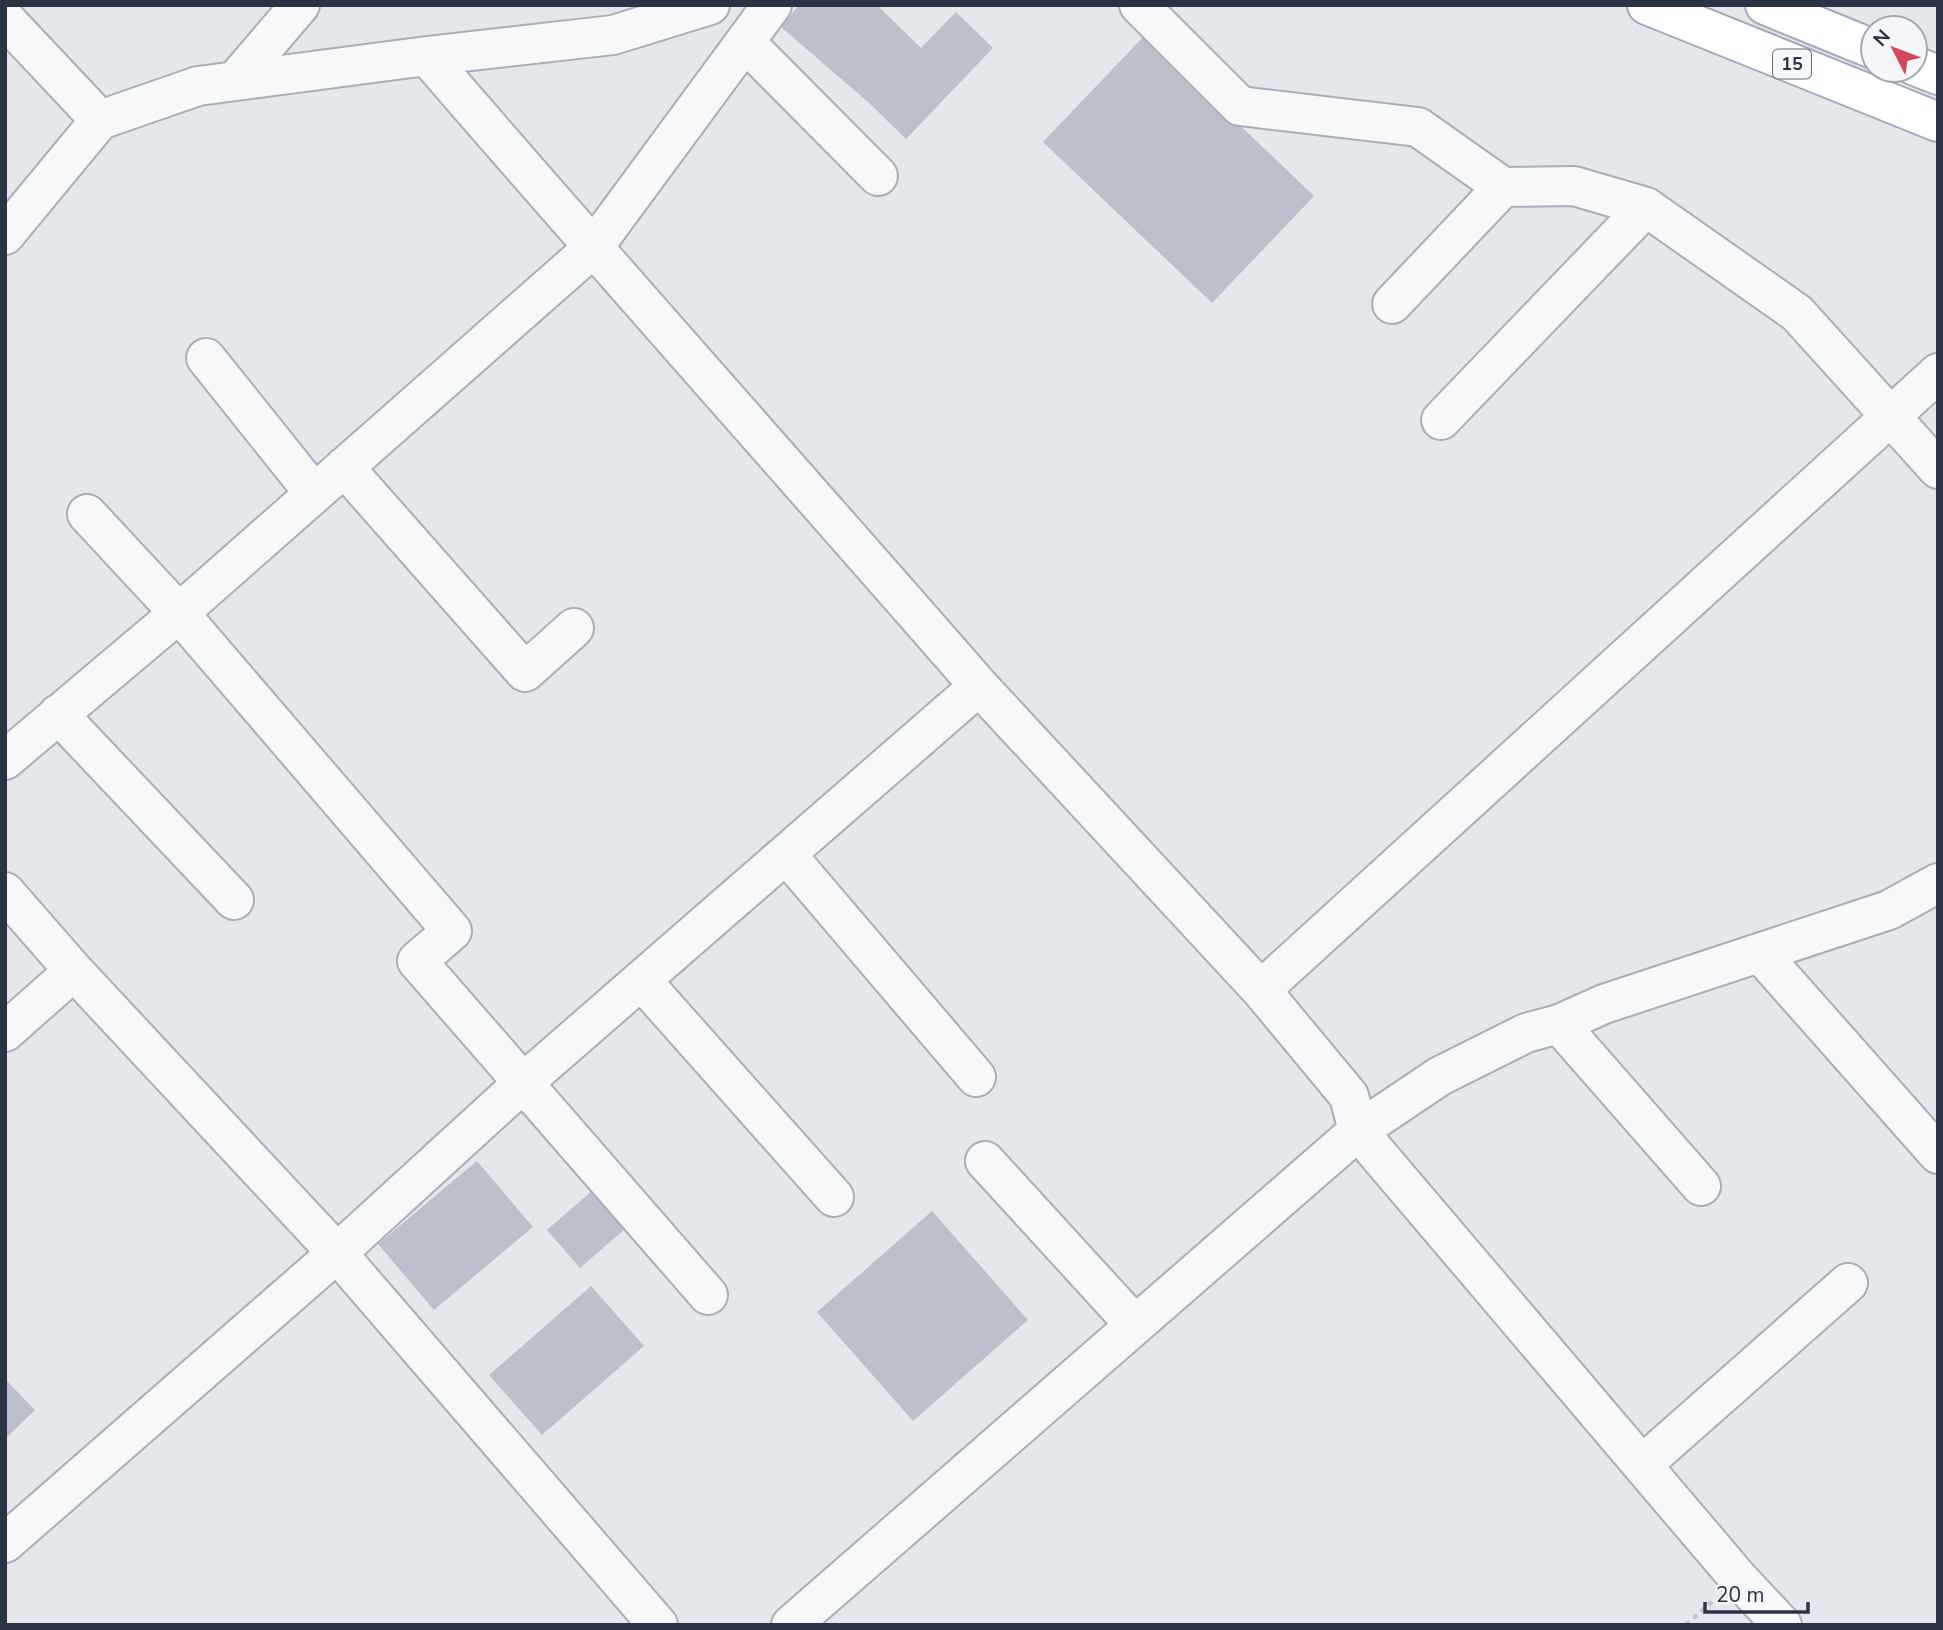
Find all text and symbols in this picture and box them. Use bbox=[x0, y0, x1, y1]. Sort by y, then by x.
north arrow bbox=[1859, 14, 1929, 84]
text: N bbox=[1868, 24, 1897, 52]
road number: 15 bbox=[1773, 50, 1811, 78]
scale bar bbox=[1705, 1570, 1808, 1614]
text: 20 m bbox=[1716, 1581, 1765, 1609]

